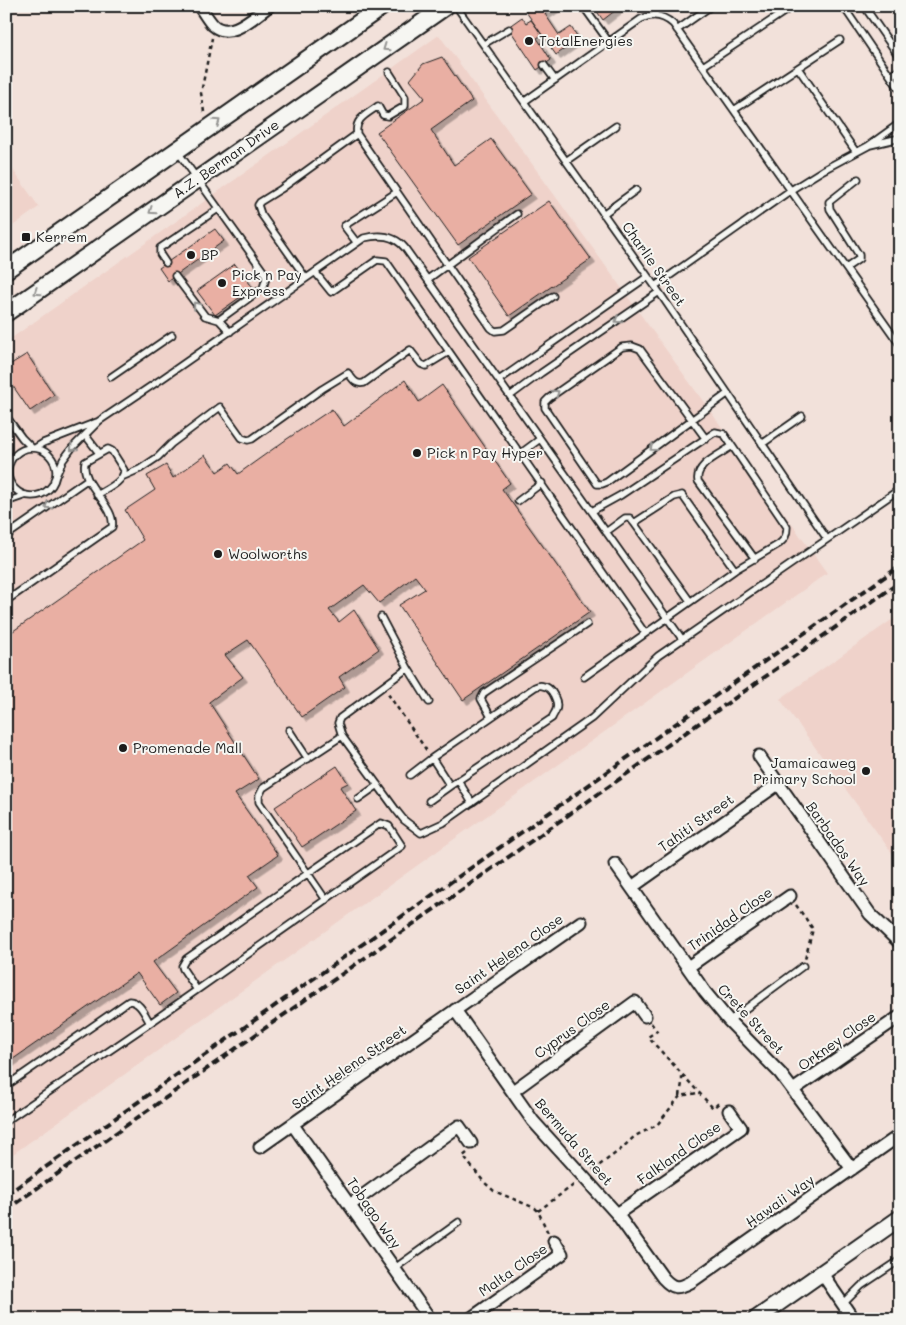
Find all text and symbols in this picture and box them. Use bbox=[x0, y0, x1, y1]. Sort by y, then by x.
place label: TotalEnergies bbox=[539, 31, 633, 50]
marker: TotalEnergies bbox=[523, 35, 535, 47]
one-way arrow bbox=[382, 42, 392, 51]
street label: A.Z. Berman Drive bbox=[169, 115, 283, 202]
one-way arrow bbox=[212, 119, 221, 128]
one-way arrow bbox=[148, 205, 158, 214]
street label: Charlie Street bbox=[618, 218, 691, 310]
place label: Kerrem bbox=[36, 227, 87, 246]
marker: Kerrem bbox=[20, 231, 32, 243]
place label: BP bbox=[201, 245, 219, 264]
marker: BP bbox=[185, 249, 197, 261]
place label: Pick n Pay Express bbox=[232, 265, 302, 300]
marker: Pick n Pay Express bbox=[216, 277, 228, 289]
one-way arrow bbox=[33, 286, 43, 295]
one-way arrow bbox=[194, 302, 202, 311]
one-way arrow bbox=[615, 314, 624, 323]
one-way arrow bbox=[550, 390, 559, 399]
one-way arrow bbox=[70, 442, 79, 451]
one-way arrow bbox=[649, 442, 659, 451]
place label: Pick n Pay Hyper bbox=[427, 443, 543, 462]
marker: Pick n Pay Hyper bbox=[411, 447, 423, 459]
one-way arrow bbox=[44, 500, 54, 509]
place label: Woolworths bbox=[228, 544, 307, 563]
marker: Woolworths bbox=[212, 548, 224, 560]
place label: Promenade Mall bbox=[133, 738, 242, 757]
marker: Promenade Mall bbox=[117, 742, 129, 754]
place label: Jamaicaweg Primary School bbox=[753, 753, 856, 788]
marker: Jamaicaweg Primary School bbox=[860, 765, 872, 777]
street label: Tahiti Street bbox=[654, 790, 737, 856]
street label: Barbados Way bbox=[802, 798, 875, 890]
street label: Trinidad Close bbox=[684, 882, 776, 955]
street label: Saint Helena Close bbox=[451, 909, 567, 998]
street label: Crete Street bbox=[714, 979, 789, 1058]
street label: Cyprus Close bbox=[530, 995, 613, 1062]
street label: Orkney Close bbox=[794, 1007, 879, 1074]
street label: Saint Helena Street bbox=[288, 1020, 410, 1113]
street label: Bermuda Street bbox=[531, 1094, 618, 1189]
street label: Falkland Close bbox=[633, 1117, 724, 1189]
street label: Hawaii Way bbox=[742, 1170, 818, 1231]
street label: Tobago Way bbox=[343, 1173, 406, 1252]
street label: Malta Close bbox=[474, 1239, 551, 1300]

